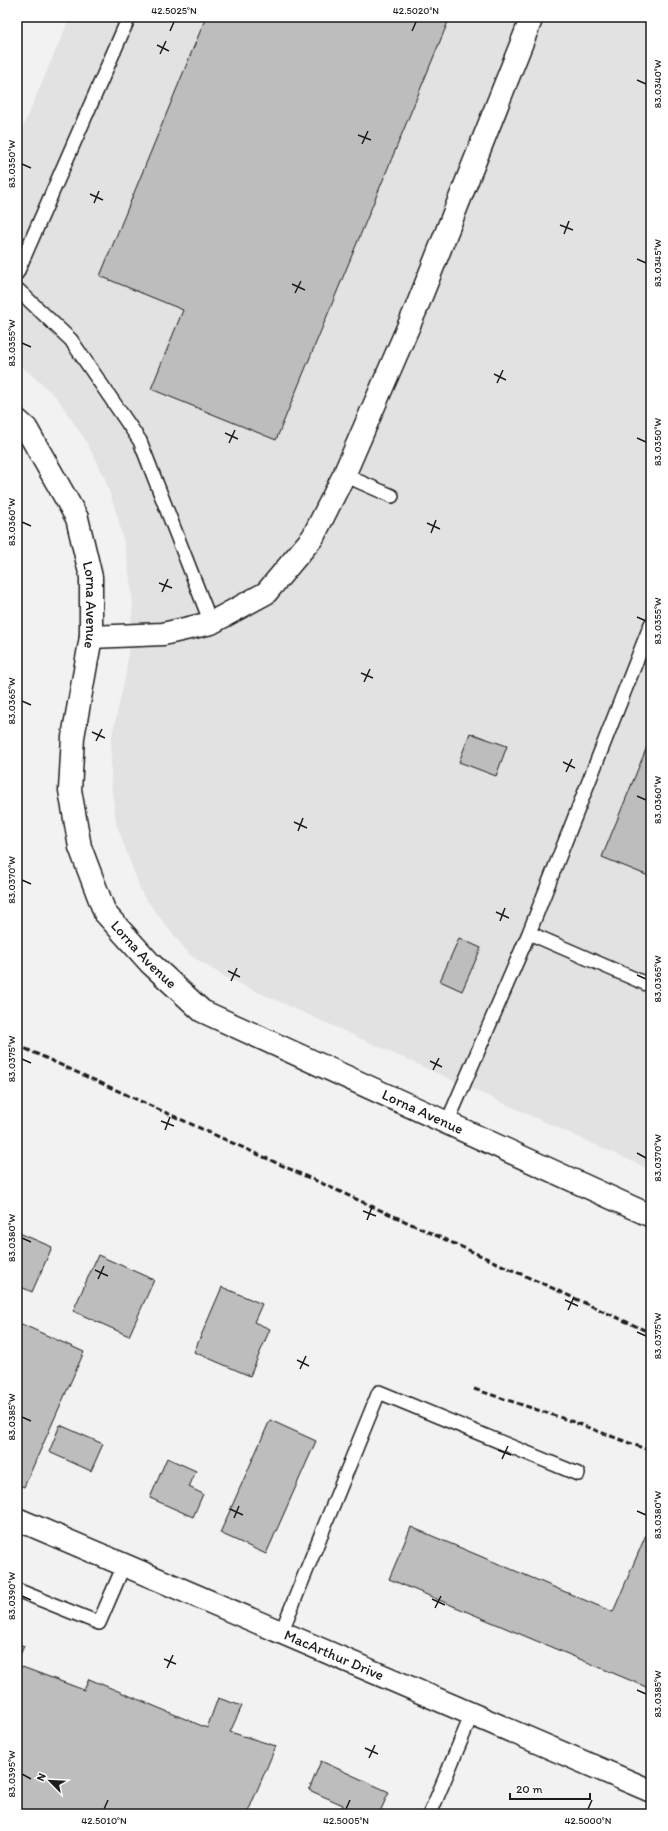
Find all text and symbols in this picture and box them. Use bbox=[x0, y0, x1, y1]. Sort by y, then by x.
text: 42.5025°N bbox=[151, 4, 197, 17]
text: 42.5020°N bbox=[393, 4, 439, 17]
text: 83.0340°W bbox=[651, 59, 664, 108]
text: 83.0350°W bbox=[5, 140, 18, 188]
text: 83.0345°W bbox=[651, 239, 664, 287]
text: 83.0355°W bbox=[5, 319, 18, 367]
text: 83.0350°W bbox=[651, 418, 664, 466]
text: 83.0360°W bbox=[5, 498, 18, 546]
street label: Lorna Avenue bbox=[79, 559, 101, 650]
text: 83.0355°W bbox=[651, 597, 664, 645]
text: 83.0365°W bbox=[5, 677, 18, 725]
text: 83.0360°W bbox=[651, 776, 664, 824]
text: 83.0370°W bbox=[5, 856, 18, 904]
street label: Lorna Avenue bbox=[107, 917, 181, 992]
text: 83.0365°W bbox=[651, 955, 664, 1003]
text: 83.0375°W bbox=[5, 1035, 18, 1082]
street label: Lorna Avenue bbox=[379, 1085, 466, 1138]
text: 83.0370°W bbox=[651, 1134, 664, 1182]
text: 83.0380°W bbox=[5, 1213, 18, 1262]
text: 83.0375°W bbox=[651, 1312, 664, 1359]
text: 83.0385°W bbox=[5, 1393, 18, 1441]
text: 83.0380°W bbox=[651, 1490, 664, 1539]
text: 83.0390°W bbox=[5, 1572, 18, 1620]
street label: MacArthur Drive bbox=[281, 1626, 387, 1684]
text: 83.0385°W bbox=[651, 1670, 664, 1718]
text: 83.0395°W bbox=[5, 1750, 18, 1797]
north arrow bbox=[30, 1761, 70, 1801]
text: N bbox=[34, 1771, 49, 1783]
scale bar bbox=[510, 1775, 590, 1801]
text: 20 m bbox=[516, 1782, 543, 1796]
text: 42.5010°N bbox=[81, 1814, 127, 1827]
text: 42.5005°N bbox=[323, 1814, 369, 1827]
text: 42.5000°N bbox=[564, 1814, 612, 1827]

